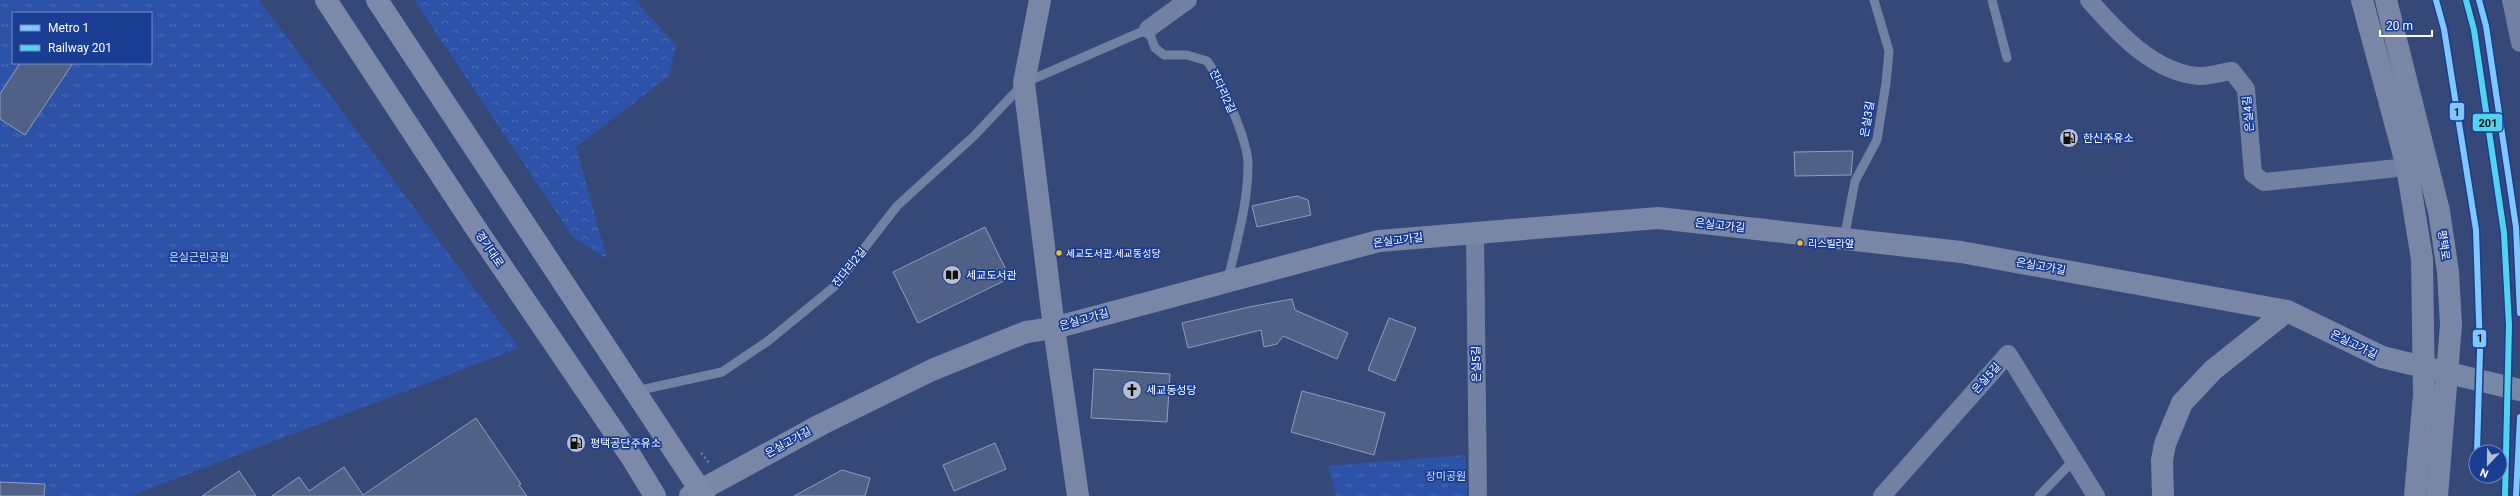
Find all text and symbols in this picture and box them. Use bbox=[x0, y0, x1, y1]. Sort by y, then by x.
legend bbox=[12, 12, 152, 64]
scale bar bbox=[2380, 12, 2432, 38]
text: 20 m bbox=[2386, 19, 2413, 33]
text: Metro 1 bbox=[48, 21, 89, 35]
text: Railway 201 bbox=[48, 41, 112, 55]
street label: 잔다리2길 bbox=[1207, 67, 1238, 115]
street label: 은실4길 bbox=[2240, 95, 2257, 133]
street label: 은실3길 bbox=[1858, 100, 1877, 138]
line badge: 1 bbox=[2449, 102, 2465, 121]
text: 1 bbox=[2454, 106, 2460, 119]
line badge: 201 bbox=[2472, 113, 2503, 132]
text: 201 bbox=[2479, 117, 2497, 130]
fuel station icon: 한신주유소 bbox=[2058, 127, 2080, 149]
place label: 한신주유소 bbox=[2083, 132, 2134, 145]
street label: 은실고가길 bbox=[1694, 216, 1746, 235]
street label: 경기대로 bbox=[473, 229, 506, 270]
street label: 평택로 bbox=[2435, 229, 2452, 261]
street label: 은실고가길 bbox=[1372, 231, 1424, 250]
marker: 리스빌라앞 bbox=[1795, 238, 1805, 248]
place label: 리스빌라앞 bbox=[1808, 238, 1854, 249]
street label: 잔다리2길 bbox=[830, 245, 869, 290]
marker: 세교도서관.세교동성당 bbox=[1054, 248, 1064, 258]
place label: 세교도서관.세교동성당 bbox=[1066, 248, 1161, 259]
park label: 은실근린공원 bbox=[169, 251, 229, 264]
street label: 은실고가길 bbox=[2015, 256, 2067, 277]
library icon: 세교도서관 bbox=[941, 264, 963, 286]
place label: 세교도서관 bbox=[966, 269, 1017, 282]
street label: 은실고가길 bbox=[1058, 306, 1110, 333]
street label: 은실고가길 bbox=[2328, 328, 2379, 361]
line badge: 1 bbox=[2472, 329, 2487, 348]
text: 1 bbox=[2477, 332, 2483, 345]
street label: 은실5길 bbox=[1470, 346, 1483, 382]
street label: 은실5길 bbox=[1969, 360, 2003, 396]
church icon: 세교동성당 bbox=[1121, 379, 1143, 401]
place label: 세교동성당 bbox=[1146, 384, 1197, 397]
street label: 은실고가길 bbox=[763, 424, 814, 460]
fuel station icon: 평택공단주유소 bbox=[565, 432, 587, 454]
place label: 평택공단주유소 bbox=[590, 437, 661, 450]
north arrow bbox=[2468, 444, 2508, 484]
text: N bbox=[2478, 465, 2490, 480]
park label: 장미공원 bbox=[1426, 470, 1466, 483]

